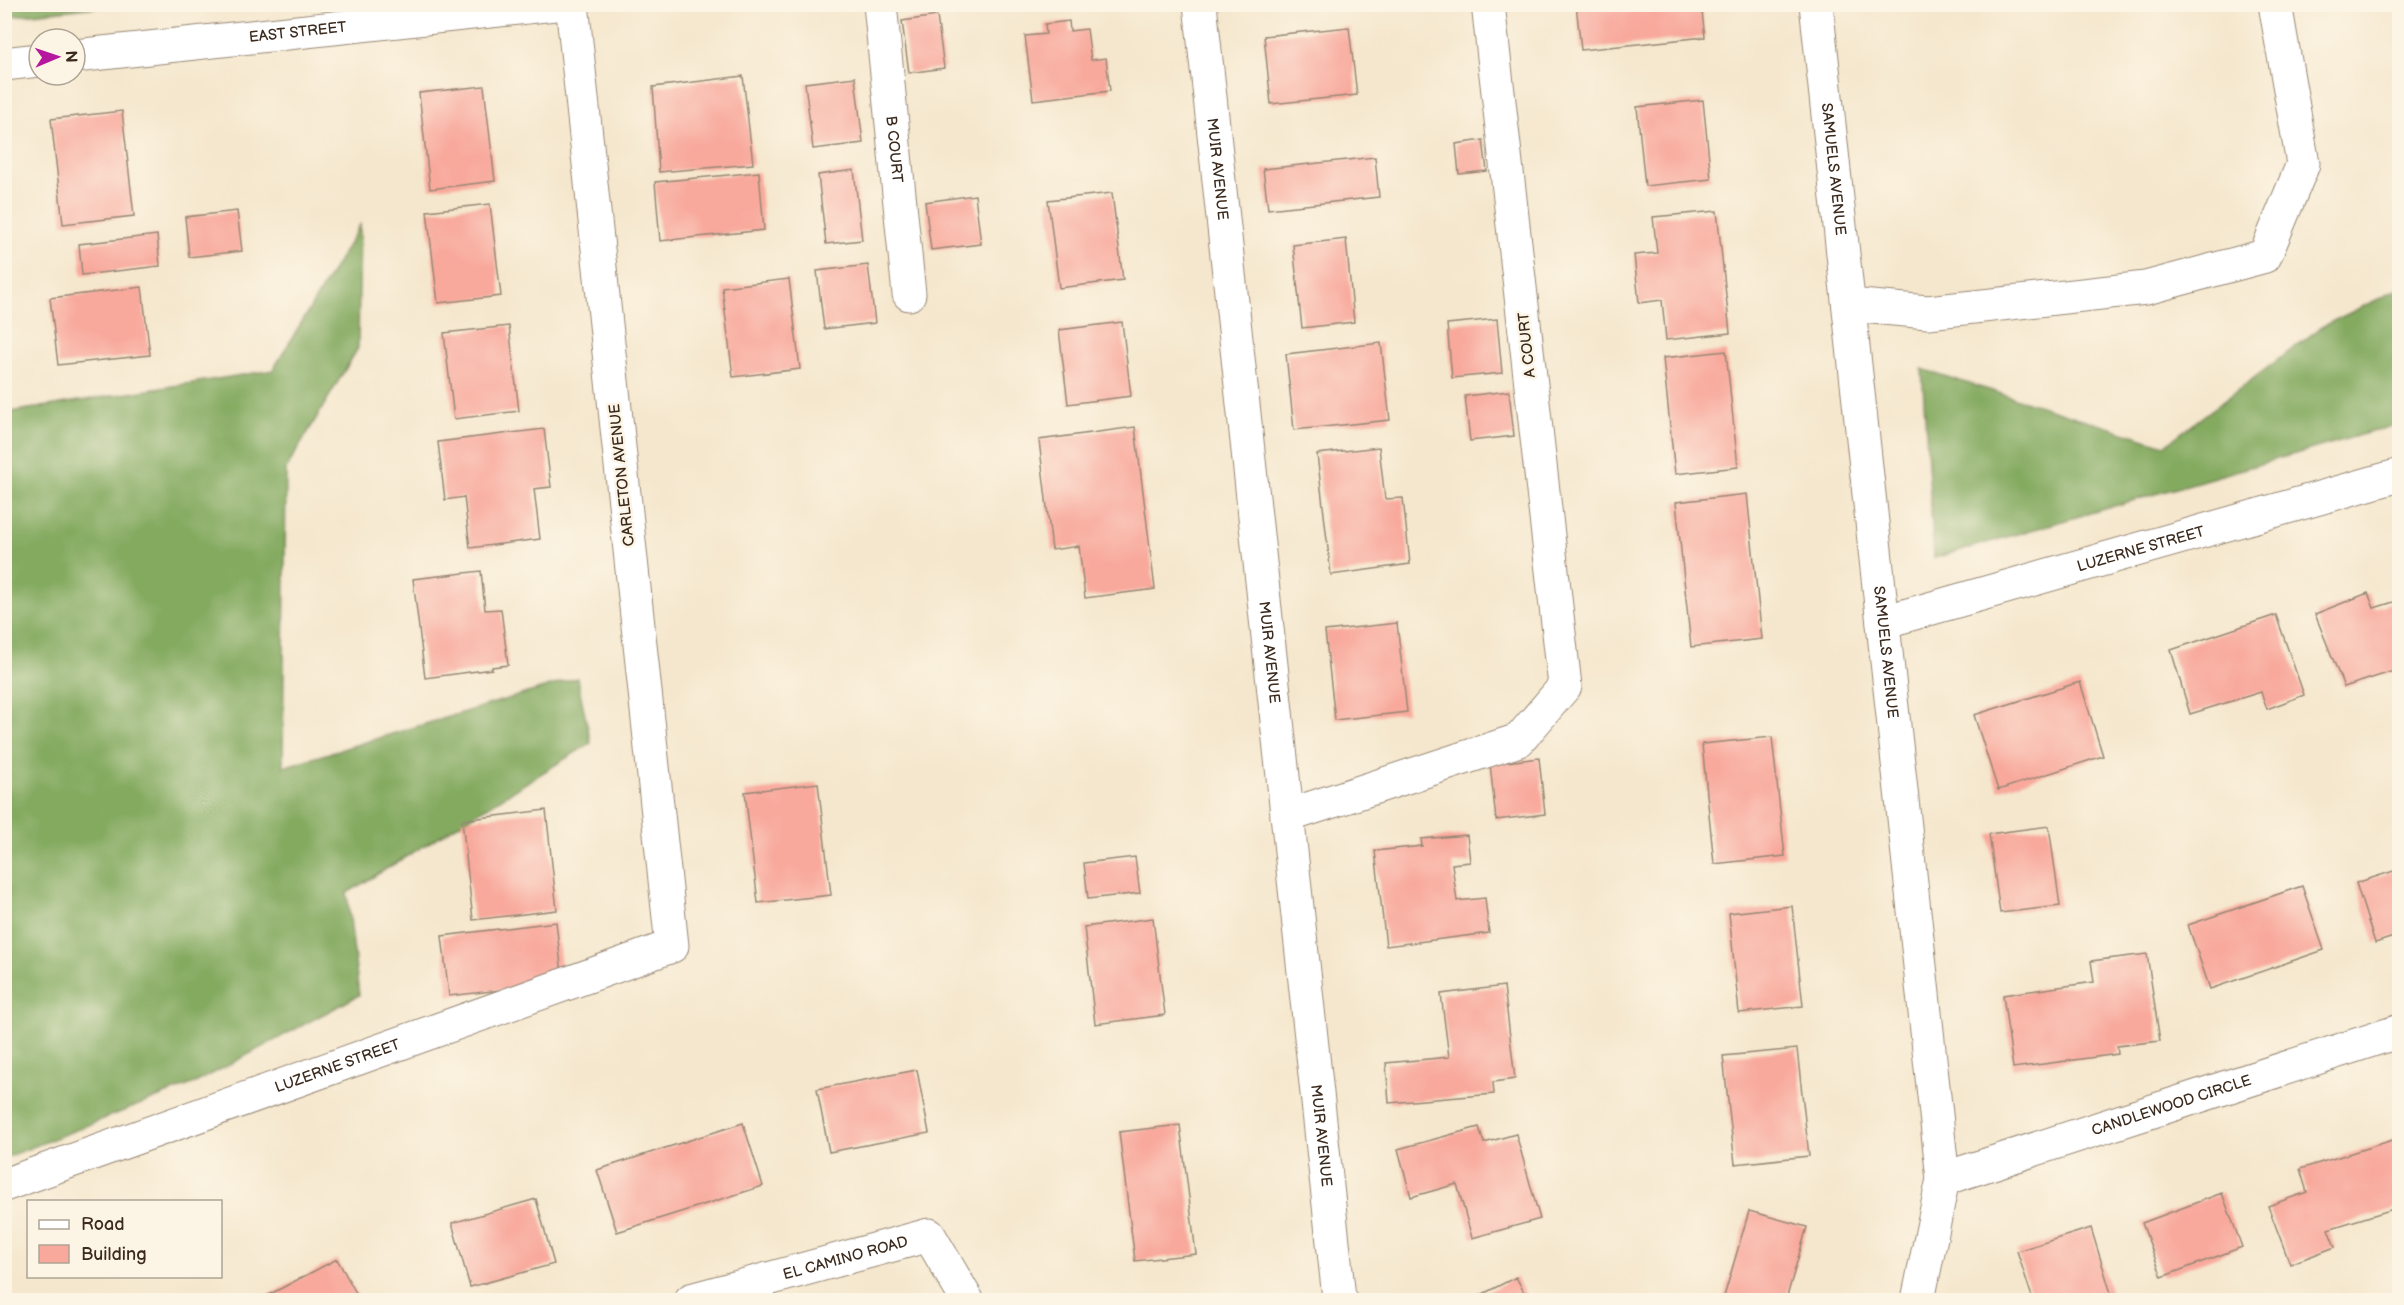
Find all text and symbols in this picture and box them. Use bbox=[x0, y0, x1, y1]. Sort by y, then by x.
street label: EAST STREET bbox=[248, 17, 347, 47]
north arrow bbox=[27, 27, 87, 87]
text: N bbox=[61, 50, 80, 63]
street label: SAMUELS AVENUE bbox=[1817, 102, 1850, 236]
street label: B COURT bbox=[882, 115, 907, 184]
street label: MUIR AVENUE bbox=[1203, 117, 1233, 221]
street label: A COURT bbox=[1514, 311, 1540, 379]
street label: CARLETON AVENUE bbox=[605, 403, 639, 547]
street label: LUZERNE STREET bbox=[2075, 522, 2207, 576]
street label: SAMUELS AVENUE bbox=[1869, 585, 1903, 720]
street label: MUIR AVENUE bbox=[1255, 600, 1285, 704]
street label: LUZERNE STREET bbox=[272, 1035, 402, 1097]
street label: CANDLEWOOD CIRCLE bbox=[2089, 1070, 2254, 1140]
street label: MUIR AVENUE bbox=[1307, 1083, 1336, 1188]
legend bbox=[27, 1200, 222, 1278]
text: Road bbox=[81, 1214, 125, 1235]
street label: EL CAMINO ROAD bbox=[781, 1232, 910, 1284]
text: Building bbox=[81, 1244, 147, 1265]

